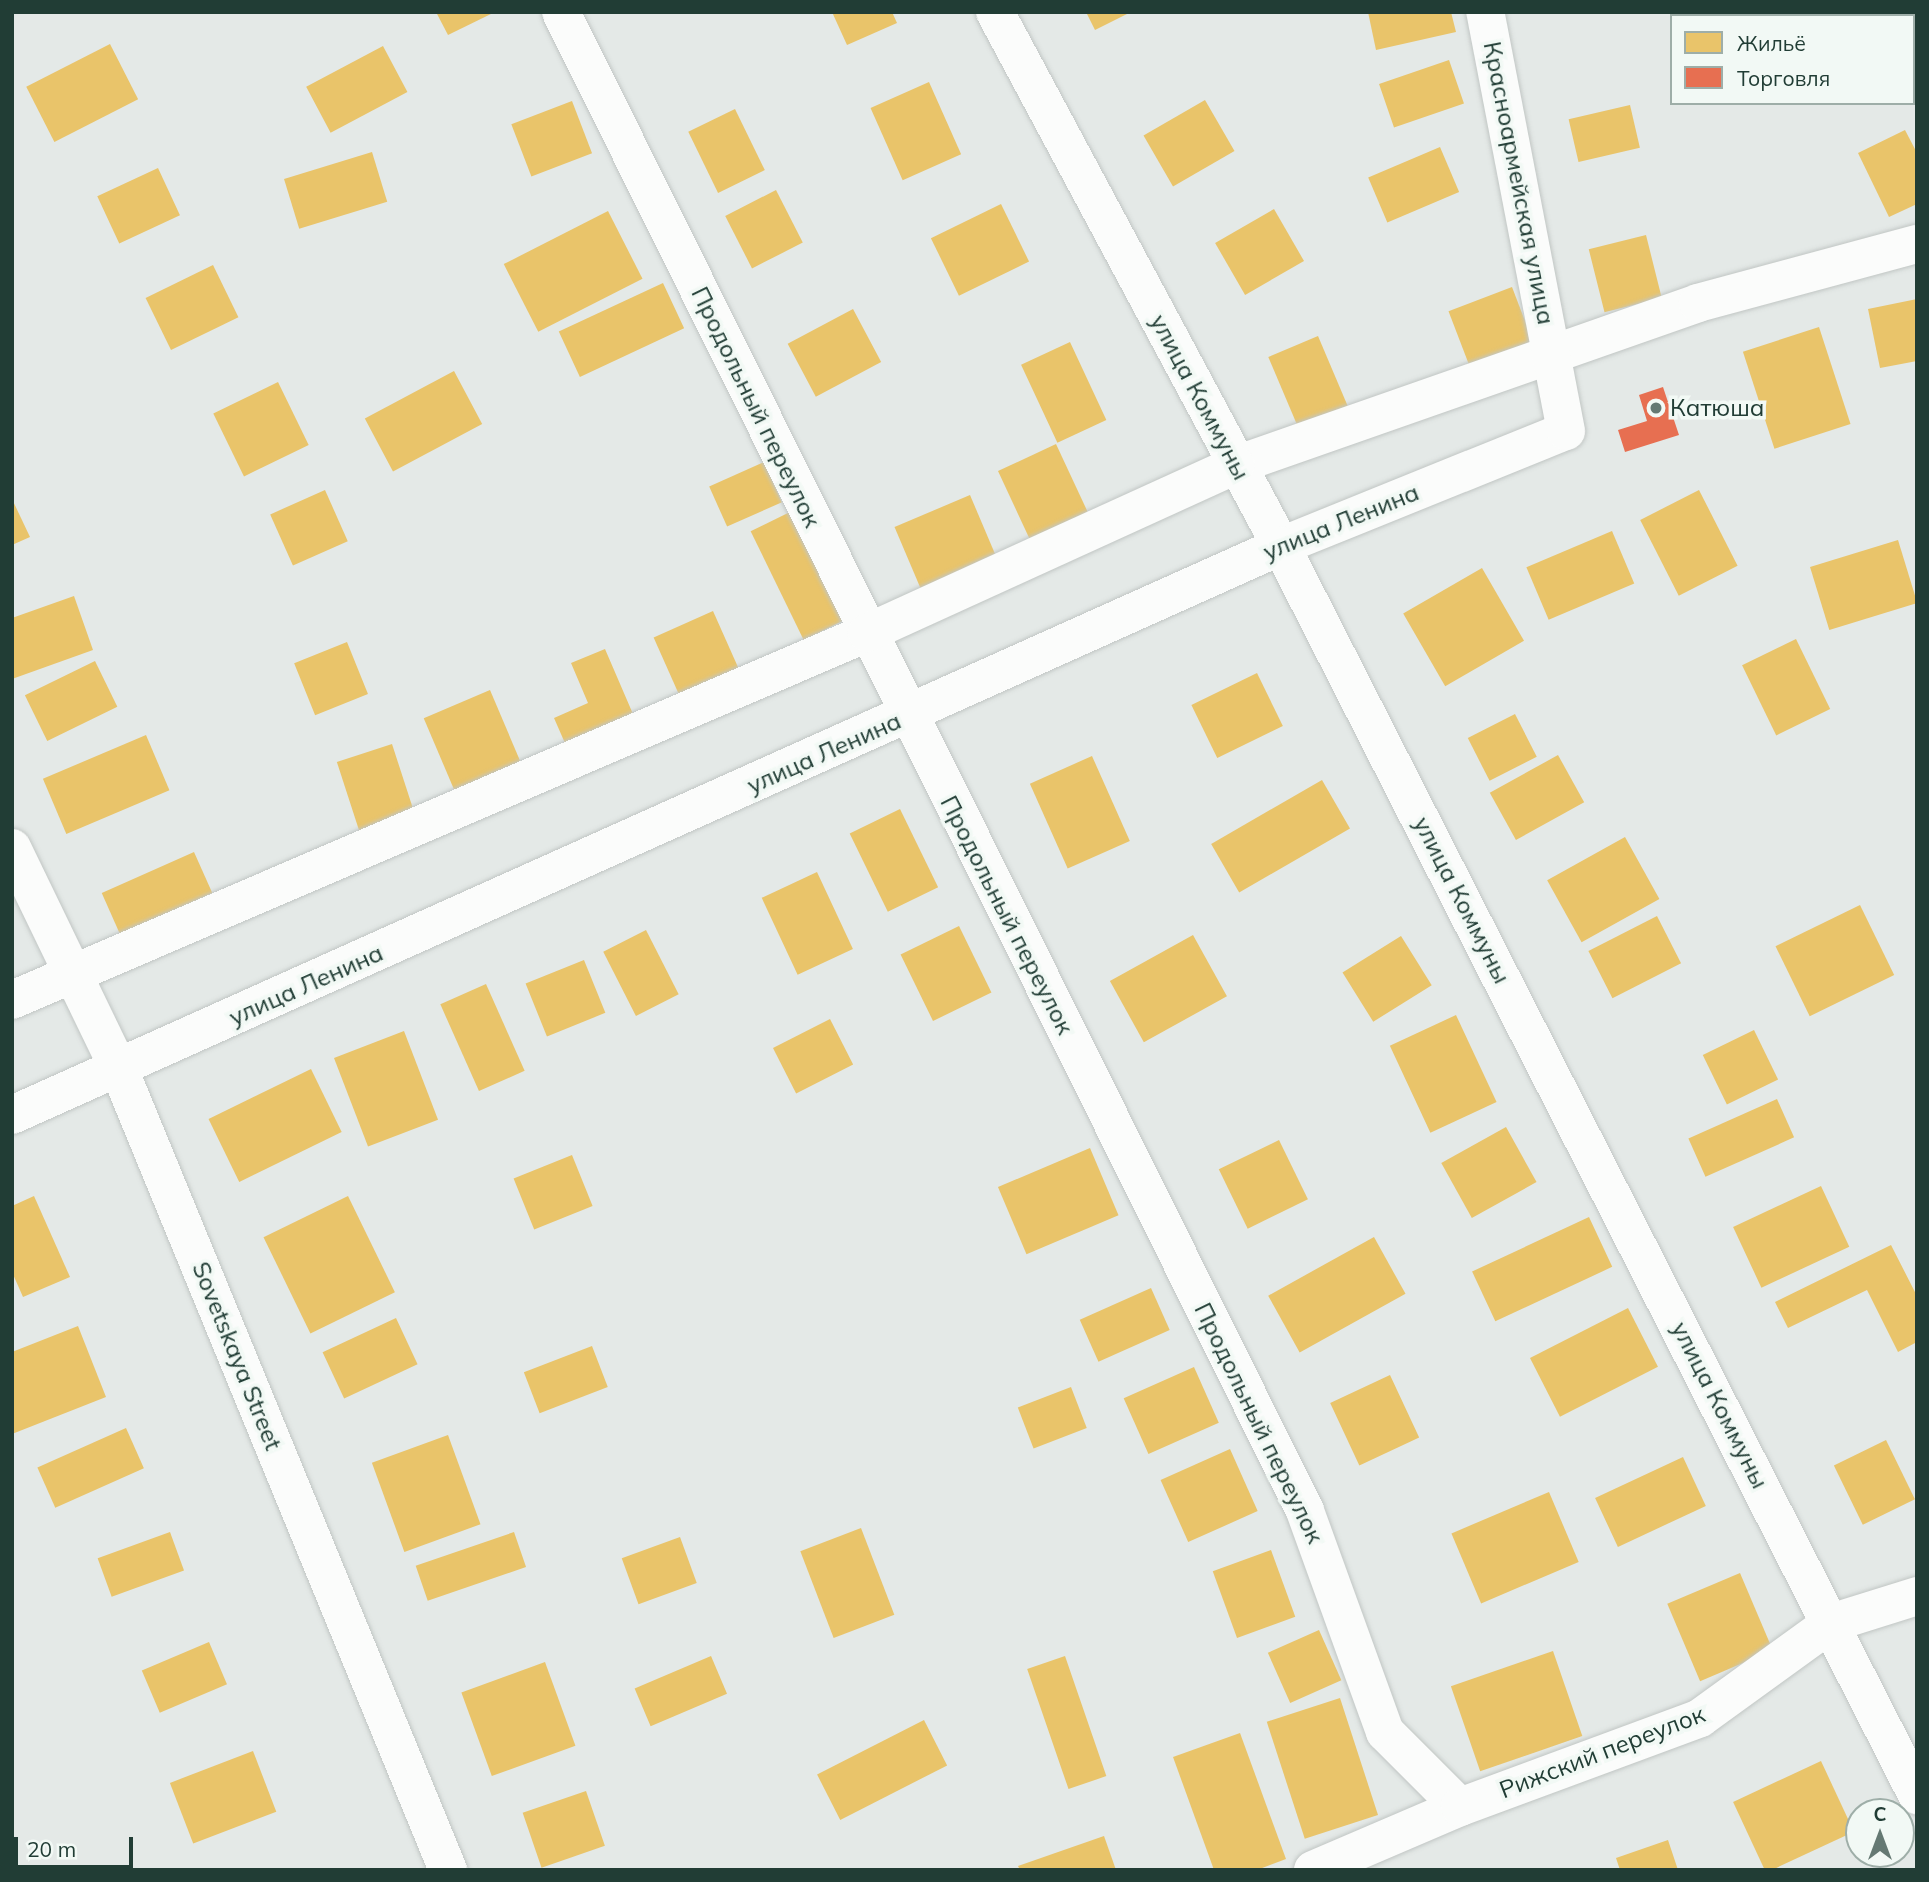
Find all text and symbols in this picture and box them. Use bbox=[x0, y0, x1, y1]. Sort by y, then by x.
legend bbox=[1670, 14, 1915, 105]
text: Жильё bbox=[1737, 30, 1806, 56]
street label: Красноармейская улица bbox=[1477, 39, 1561, 327]
text: Торговля bbox=[1737, 65, 1830, 91]
street label: Продольный переулок bbox=[685, 282, 827, 532]
street label: улица Коммуны bbox=[1144, 309, 1256, 485]
place label: Катюша bbox=[1670, 394, 1764, 422]
marker: Катюша bbox=[1648, 400, 1664, 416]
street label: улица Ленина bbox=[1259, 478, 1423, 566]
street label: улица Ленина bbox=[743, 706, 905, 800]
street label: Продольный переулок bbox=[934, 791, 1080, 1039]
street label: улица Коммуны bbox=[1408, 812, 1516, 988]
street label: улица Ленина bbox=[225, 938, 387, 1032]
street label: Sovetskaya Street bbox=[186, 1258, 288, 1454]
street label: Продольный переулок bbox=[1188, 1298, 1330, 1548]
street label: улица Коммуны bbox=[1666, 1317, 1774, 1493]
street label: Рижский переулок bbox=[1495, 1700, 1709, 1804]
north arrow bbox=[1845, 1798, 1915, 1868]
text: С bbox=[1873, 1802, 1887, 1826]
scale bar bbox=[18, 1822, 136, 1866]
text: 20 m bbox=[27, 1836, 76, 1862]

